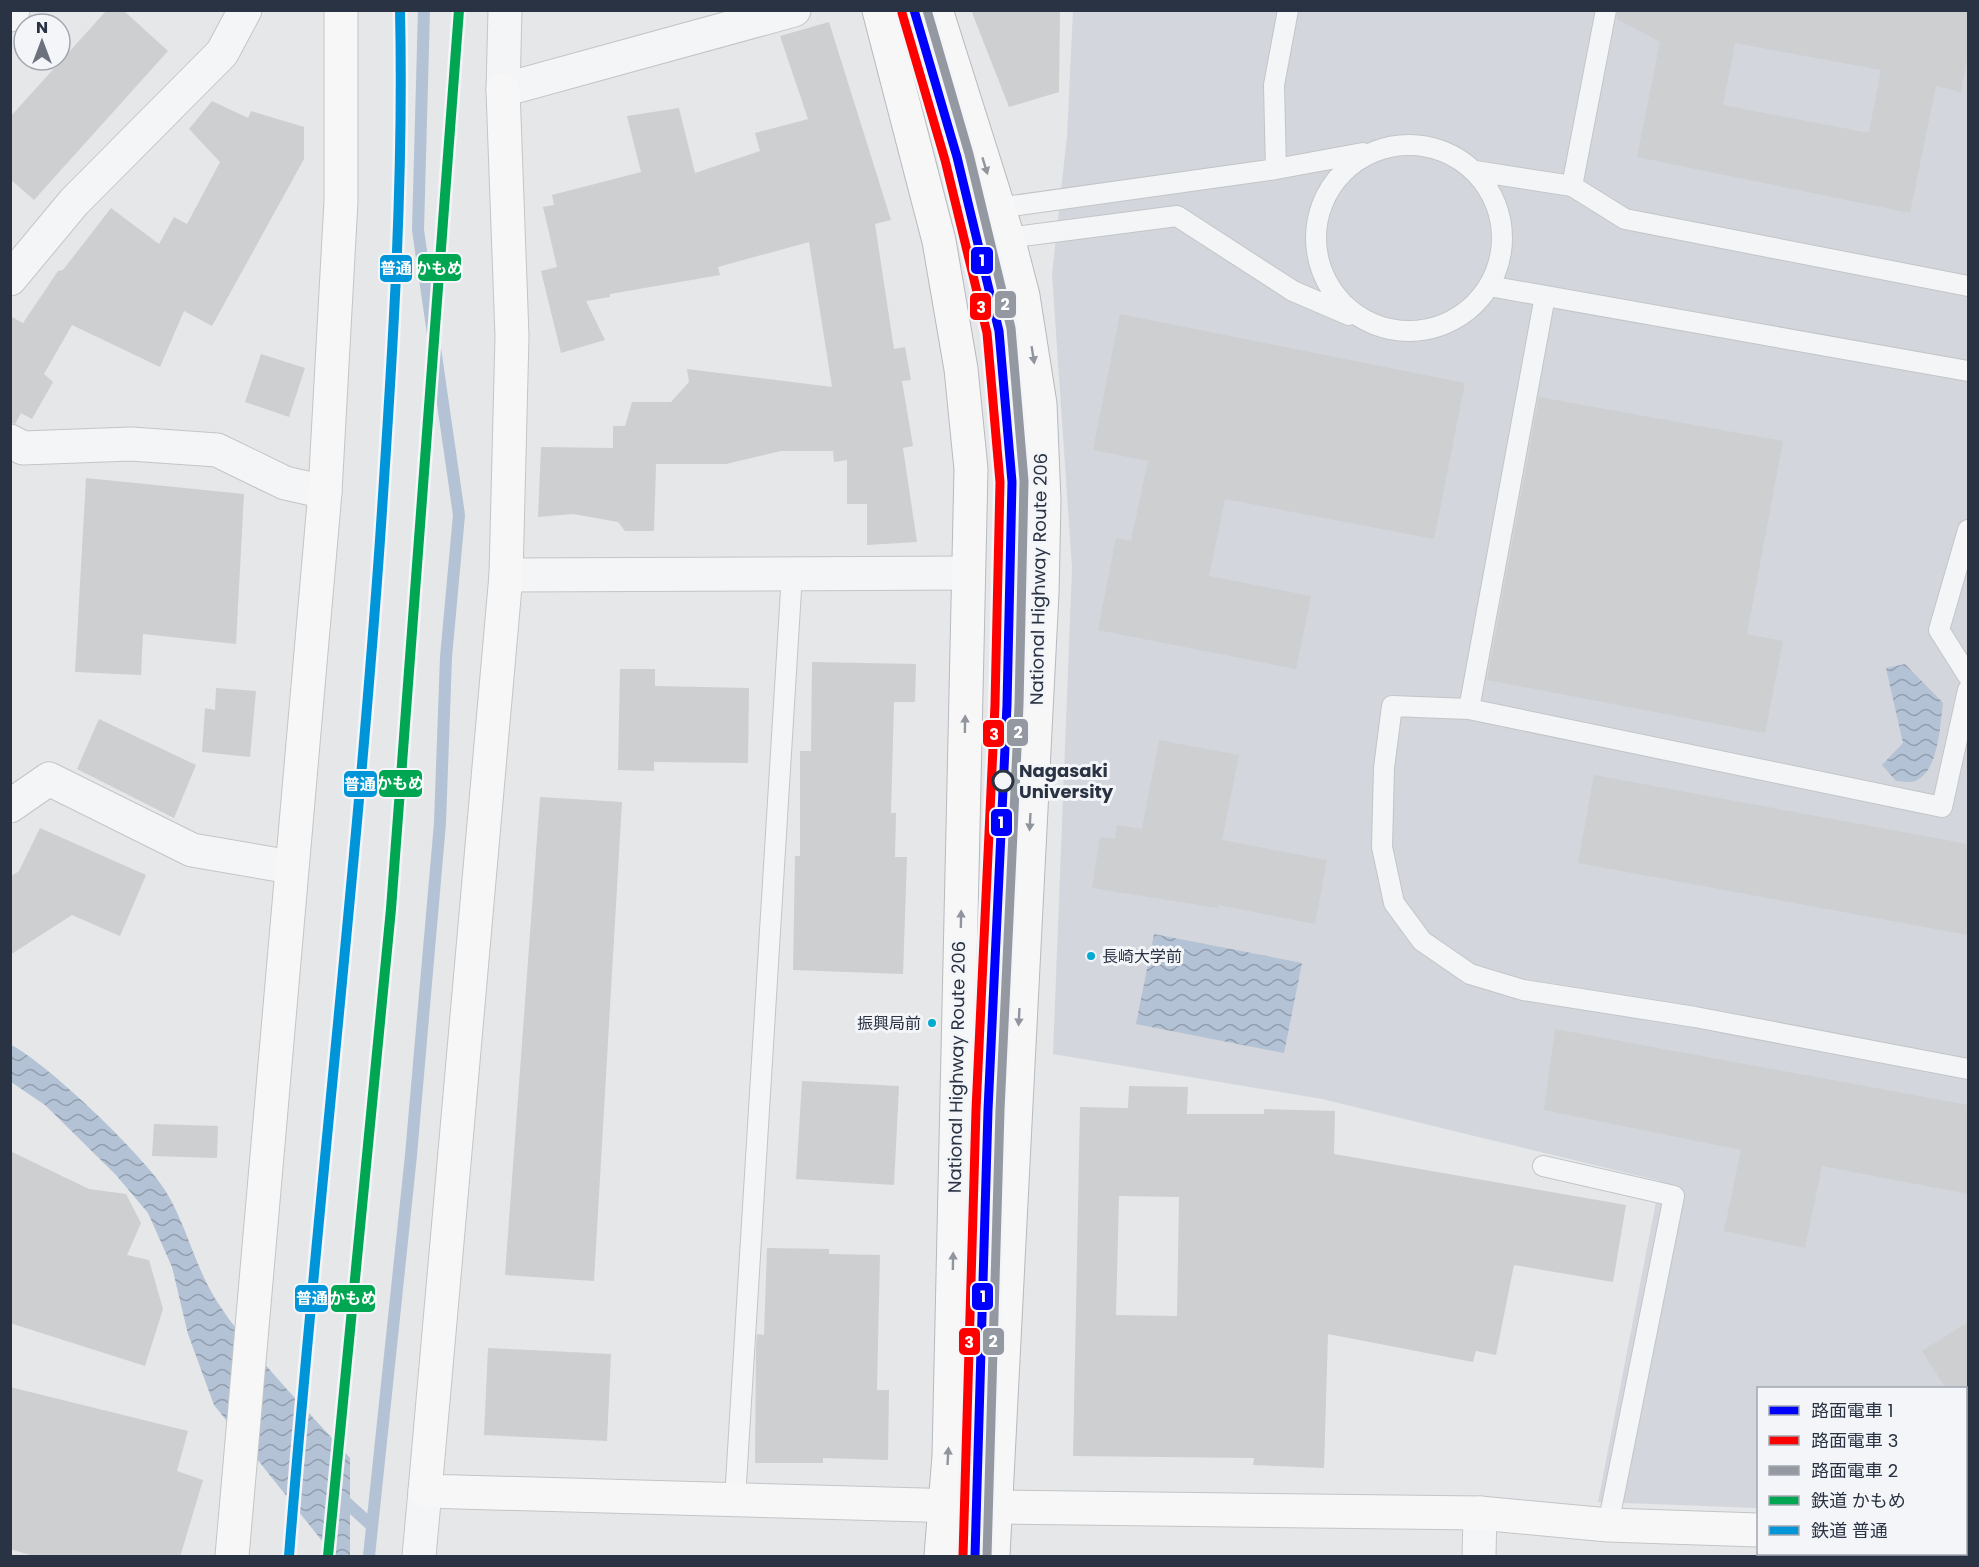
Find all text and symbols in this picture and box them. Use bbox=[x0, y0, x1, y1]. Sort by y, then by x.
north arrow bbox=[12, 12, 72, 72]
text: N bbox=[36, 16, 48, 39]
one-way arrow bbox=[980, 157, 990, 175]
line badge: 1 bbox=[970, 246, 994, 275]
text: 1 bbox=[979, 249, 985, 272]
line badge: かもめ bbox=[417, 253, 462, 282]
line badge: 普通 bbox=[379, 254, 413, 283]
text: 普通 bbox=[380, 257, 412, 280]
text: かもめ bbox=[415, 257, 463, 280]
line badge: 2 bbox=[994, 290, 1017, 319]
line badge: 3 bbox=[969, 292, 992, 321]
text: 2 bbox=[1000, 293, 1010, 316]
text: 3 bbox=[976, 296, 986, 319]
one-way arrow bbox=[1028, 346, 1037, 365]
street label: National Highway Route 206 bbox=[1024, 453, 1053, 705]
one-way arrow bbox=[960, 715, 970, 734]
line badge: 2 bbox=[1006, 718, 1029, 747]
line badge: 3 bbox=[982, 719, 1005, 748]
text: 2 bbox=[1013, 721, 1023, 744]
text: 3 bbox=[989, 723, 999, 746]
place label: Nagasaki University bbox=[1019, 758, 1114, 804]
line badge: かもめ bbox=[378, 769, 423, 798]
line badge: 普通 bbox=[343, 770, 378, 798]
marker: Nagasaki University bbox=[992, 770, 1014, 792]
text: かもめ bbox=[376, 772, 424, 795]
text: 普通 bbox=[344, 773, 376, 796]
line badge: 1 bbox=[990, 808, 1013, 837]
text: 1 bbox=[998, 811, 1004, 834]
one-way arrow bbox=[1025, 812, 1034, 831]
one-way arrow bbox=[956, 910, 965, 929]
street label: National Highway Route 206 bbox=[942, 941, 971, 1193]
place label: 長崎大学前 bbox=[1102, 945, 1182, 968]
marker: 長崎大学前 bbox=[1085, 950, 1097, 962]
one-way arrow bbox=[1015, 1007, 1024, 1026]
place label: 振興局前 bbox=[857, 1012, 921, 1035]
marker: 振興局前 bbox=[926, 1017, 938, 1029]
one-way arrow bbox=[948, 1252, 958, 1271]
line badge: 1 bbox=[971, 1282, 994, 1311]
line badge: 普通 bbox=[294, 1284, 329, 1313]
line badge: かもめ bbox=[330, 1284, 376, 1313]
text: 1 bbox=[980, 1285, 986, 1308]
text: 普通 bbox=[296, 1287, 328, 1310]
text: かもめ bbox=[329, 1287, 377, 1310]
line badge: 3 bbox=[958, 1327, 981, 1356]
line badge: 2 bbox=[982, 1327, 1005, 1356]
text: 2 bbox=[988, 1330, 998, 1353]
text: 3 bbox=[964, 1331, 974, 1354]
legend bbox=[1757, 1387, 1967, 1555]
text: 路面電車 1 bbox=[1811, 1398, 1894, 1423]
text: 路面電車 3 bbox=[1811, 1428, 1898, 1453]
one-way arrow bbox=[944, 1447, 953, 1466]
text: 路面電車 2 bbox=[1811, 1458, 1898, 1483]
text: 鉄道 かもめ bbox=[1811, 1488, 1906, 1513]
text: 鉄道 普通 bbox=[1811, 1518, 1888, 1543]

